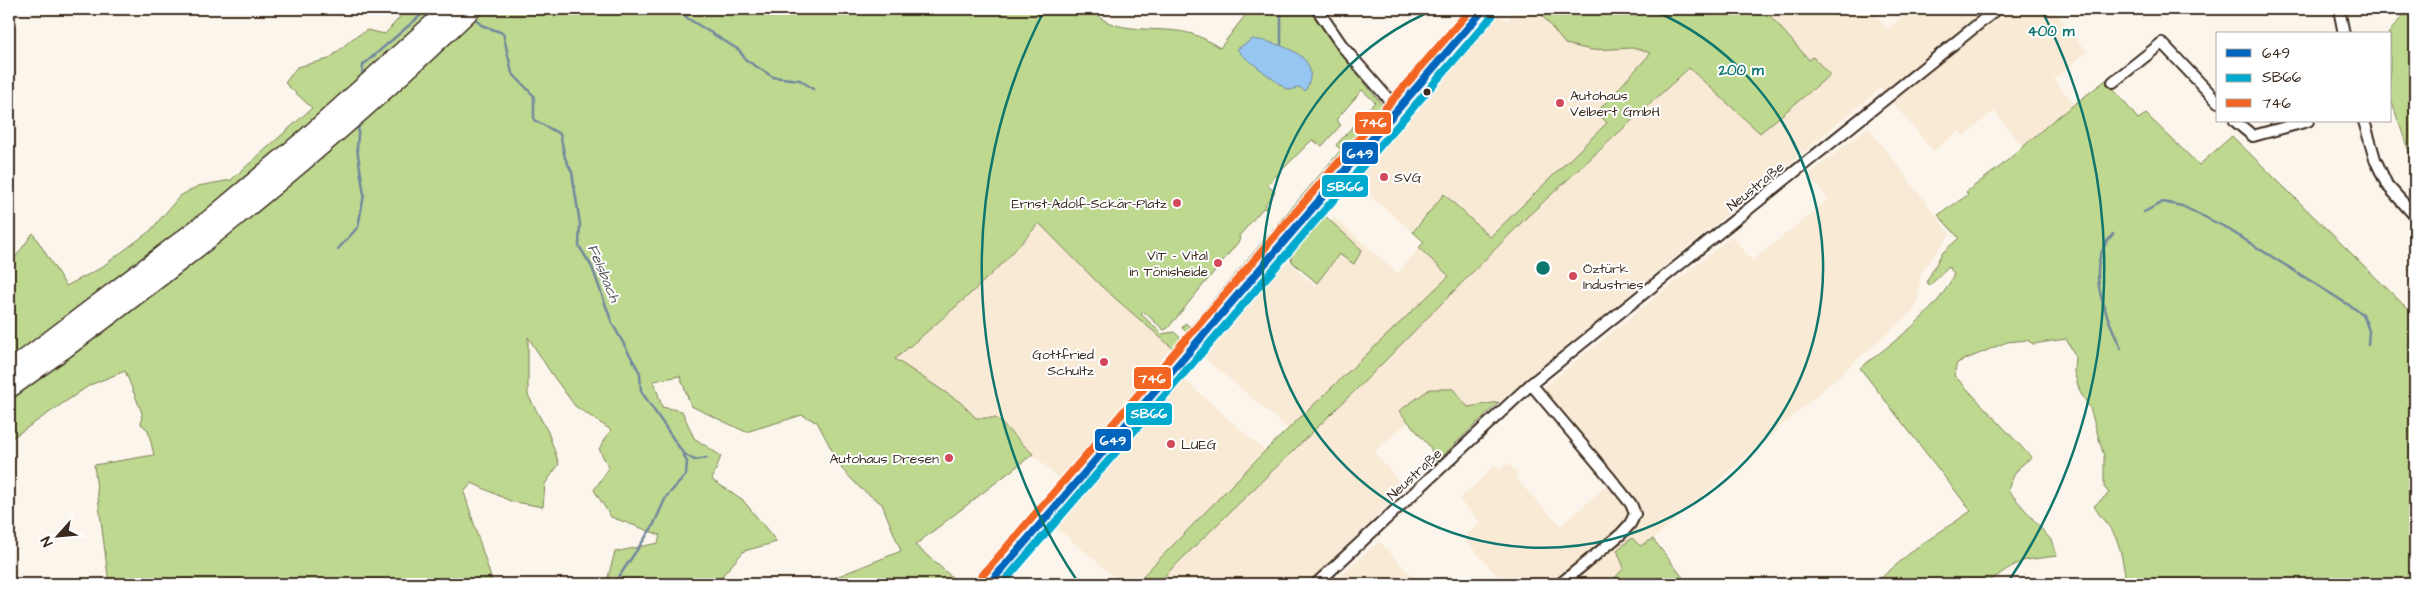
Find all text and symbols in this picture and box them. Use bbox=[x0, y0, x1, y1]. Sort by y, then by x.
text: 400 m bbox=[2028, 21, 2075, 42]
legend bbox=[2216, 32, 2392, 122]
text: 649 bbox=[2262, 43, 2290, 64]
text: 200 m bbox=[1717, 60, 1764, 81]
text: SB66 bbox=[2262, 67, 2302, 88]
place label: Autohaus Velbert GmbH bbox=[1570, 86, 1660, 122]
unlabelled marker bbox=[1422, 87, 1432, 97]
text: 746 bbox=[2262, 93, 2291, 114]
marker: Autohaus Velbert GmbH bbox=[1554, 97, 1566, 109]
line badge: 746 bbox=[1354, 111, 1392, 135]
text: 746 bbox=[1359, 113, 1387, 133]
line badge: 649 bbox=[1341, 141, 1379, 165]
text: 649 bbox=[1347, 144, 1373, 164]
street label: Neustraße bbox=[1723, 157, 1789, 216]
place label: SVG bbox=[1394, 168, 1422, 188]
marker: SVG bbox=[1378, 171, 1390, 183]
line badge: SB66 bbox=[1321, 174, 1369, 198]
text: SB66 bbox=[1326, 177, 1363, 197]
place label: Ernst-Adolf-Sckär-Platz bbox=[1012, 194, 1167, 214]
marker: Ernst-Adolf-Sckär-Platz bbox=[1171, 197, 1183, 209]
water label: Felsbach bbox=[582, 241, 625, 306]
place label: ViT - Vital in Tönisheide bbox=[1129, 246, 1208, 282]
marker: ViT - Vital in Tönisheide bbox=[1212, 257, 1224, 269]
centre of rings bbox=[1534, 259, 1552, 277]
place label: Öztürk Industries bbox=[1583, 259, 1644, 295]
marker: Öztürk Industries bbox=[1567, 270, 1579, 282]
place label: Gottfried Schultz bbox=[1032, 345, 1094, 381]
marker: Gottfried Schultz bbox=[1098, 356, 1110, 368]
line badge: 746 bbox=[1133, 366, 1172, 390]
text: 746 bbox=[1138, 369, 1166, 389]
line badge: SB66 bbox=[1125, 402, 1173, 426]
text: SB66 bbox=[1130, 404, 1167, 424]
line badge: 649 bbox=[1094, 428, 1132, 452]
text: 649 bbox=[1100, 431, 1126, 451]
place label: LUEG bbox=[1181, 435, 1217, 455]
marker: LUEG bbox=[1165, 438, 1177, 450]
street label: Neustraße bbox=[1383, 444, 1447, 505]
place label: Autohaus Dresen bbox=[830, 449, 939, 469]
marker: Autohaus Dresen bbox=[943, 452, 955, 464]
north arrow bbox=[32, 510, 82, 560]
text: N bbox=[36, 533, 58, 550]

